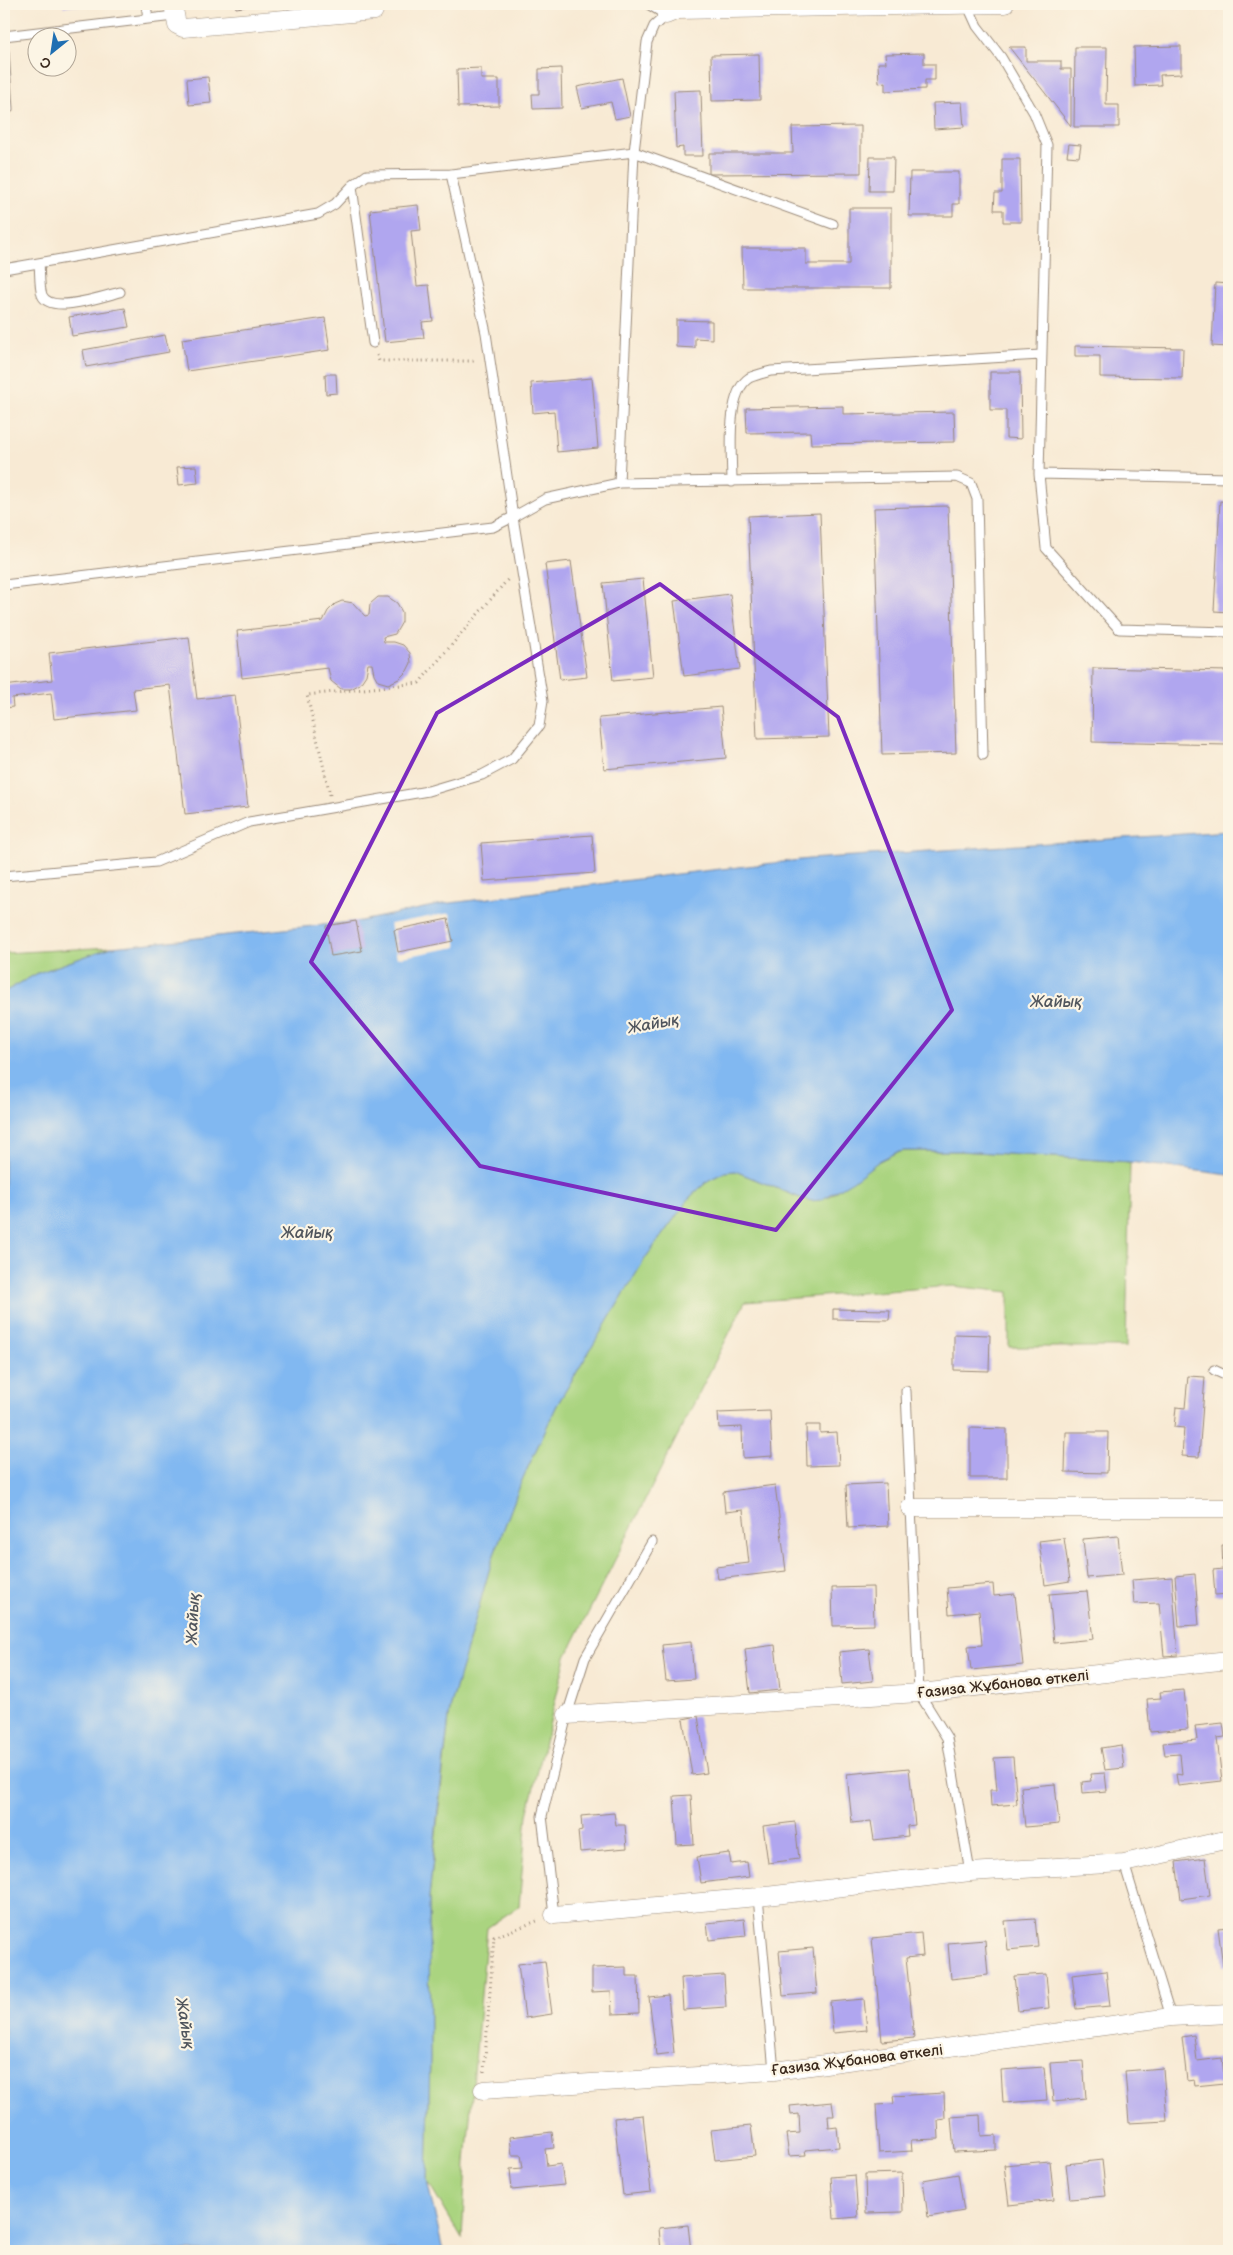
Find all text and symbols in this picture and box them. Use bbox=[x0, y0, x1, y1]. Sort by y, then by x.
north arrow bbox=[28, 28, 78, 78]
text: С bbox=[37, 53, 54, 73]
water label: Жайық bbox=[1029, 993, 1083, 1012]
water label: Жайық bbox=[625, 1010, 682, 1039]
water label: Жайық bbox=[280, 1224, 334, 1243]
water label: Жайық bbox=[183, 1592, 204, 1647]
street label: Ғазиза Жұбанова өткелі bbox=[916, 1666, 1090, 1703]
water label: Жайық bbox=[171, 1995, 198, 2051]
street label: Ғазиза Жұбанова өткелі bbox=[770, 2041, 944, 2080]

